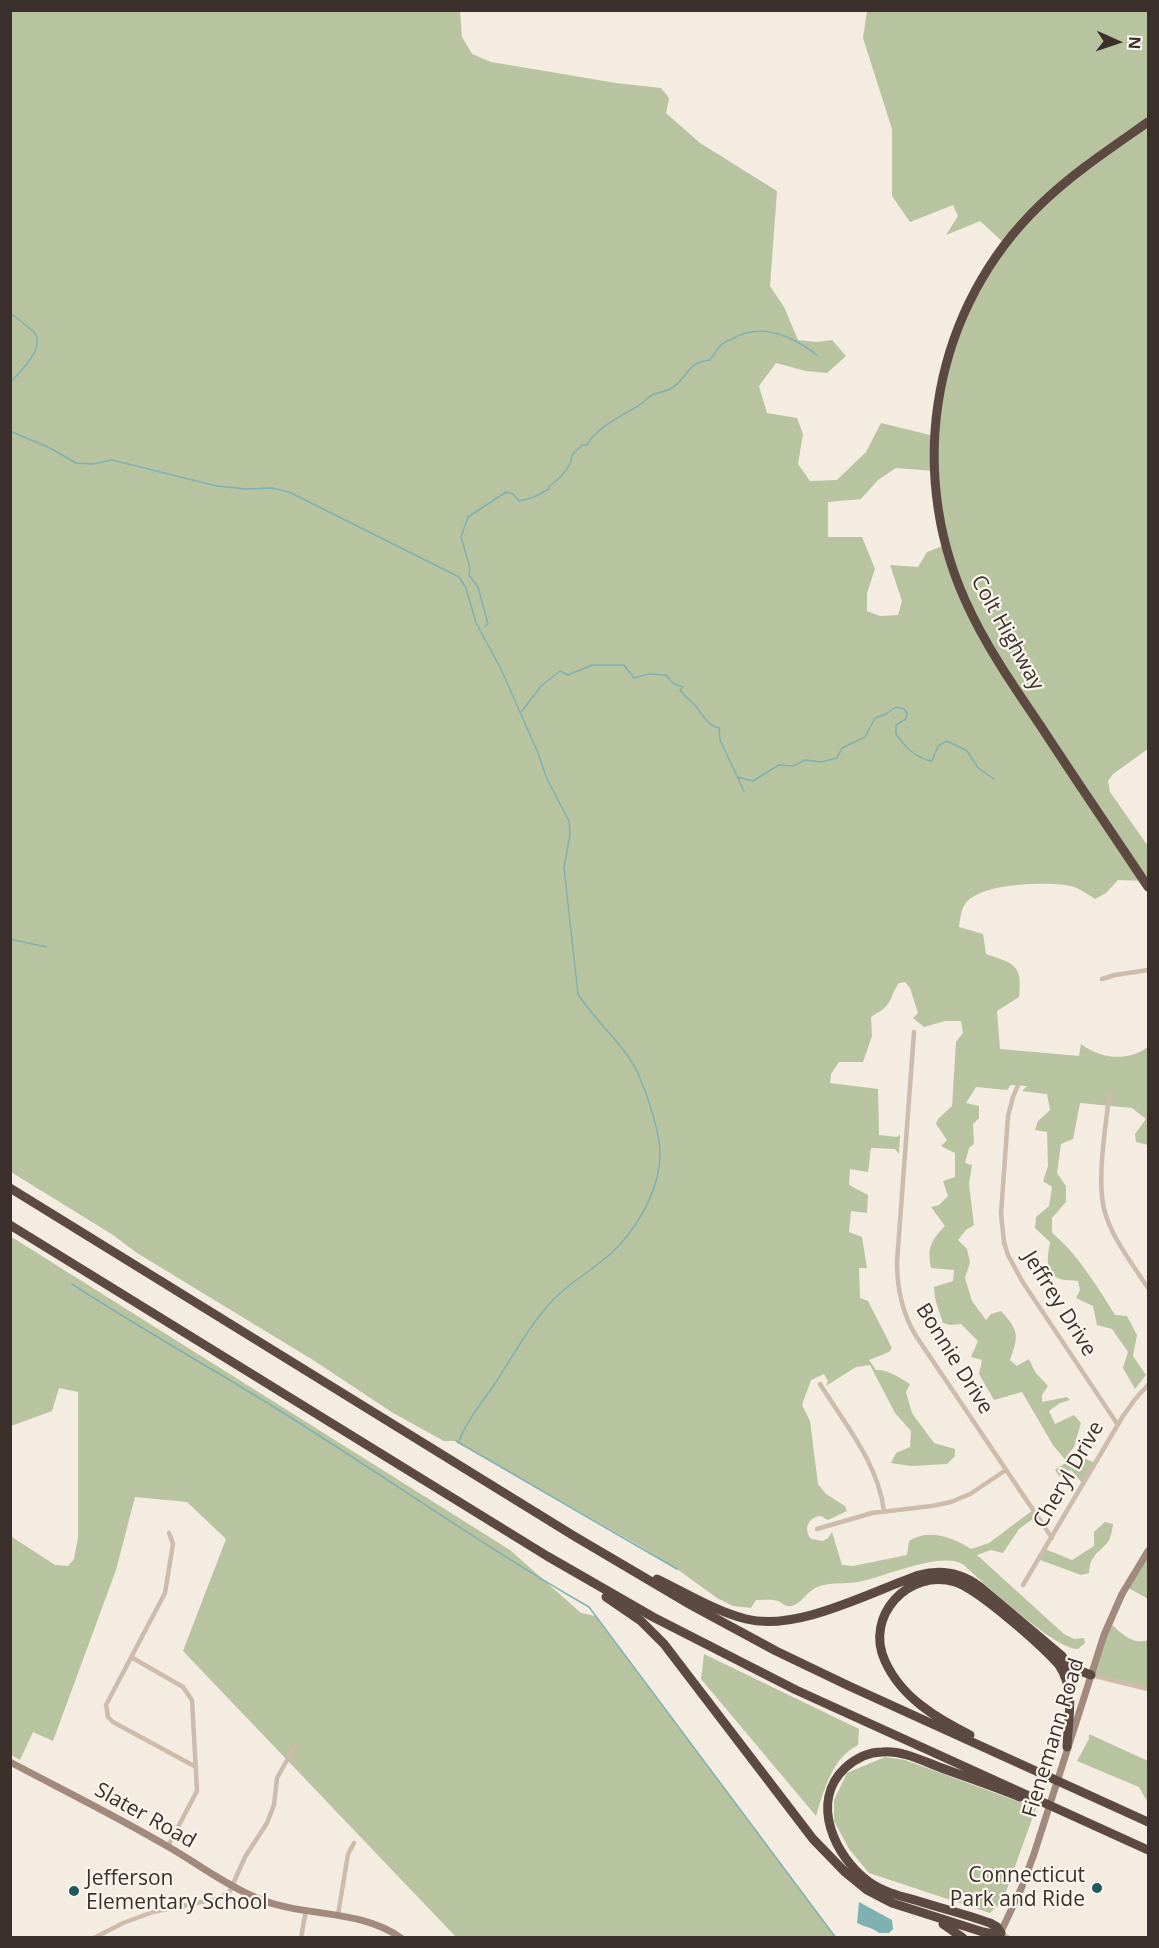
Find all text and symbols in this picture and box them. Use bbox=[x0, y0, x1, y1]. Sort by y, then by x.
north arrow bbox=[1087, 12, 1147, 72]
text: N bbox=[1124, 36, 1146, 50]
street label: Colt Highway bbox=[965, 571, 1049, 695]
street label: Jeffrey Drive bbox=[1017, 1247, 1101, 1361]
street label: Bonnie Drive bbox=[910, 1299, 998, 1419]
street label: Cheryl Drive bbox=[1028, 1417, 1110, 1533]
street label: Fienemann Road bbox=[1018, 1655, 1090, 1821]
street label: Slater Road bbox=[90, 1778, 200, 1854]
place label: Connecticut Park and Ride bbox=[950, 1863, 1085, 1913]
place label: Jefferson Elementary School bbox=[86, 1866, 268, 1916]
marker: Connecticut Park and Ride bbox=[1090, 1881, 1104, 1895]
marker: Jefferson Elementary School bbox=[67, 1884, 81, 1898]

